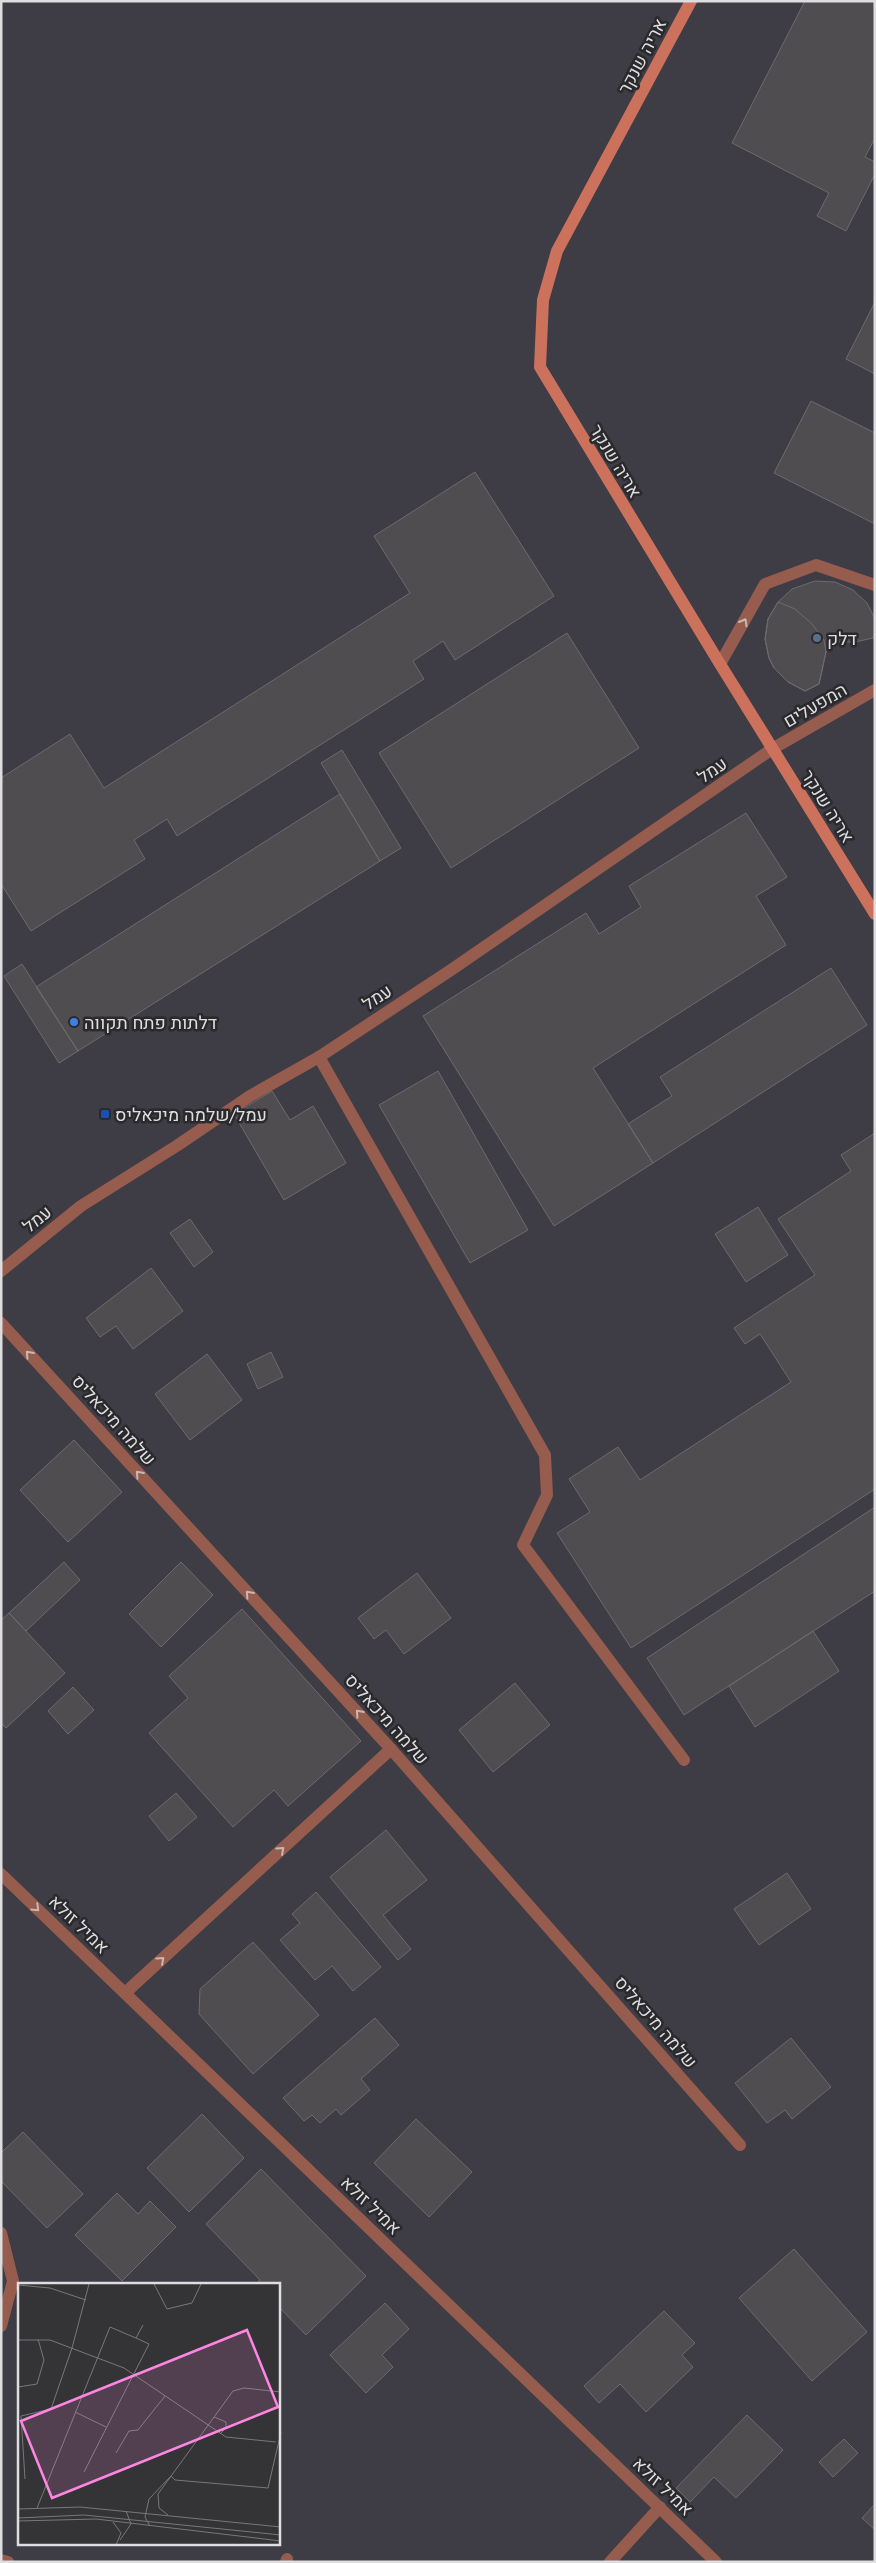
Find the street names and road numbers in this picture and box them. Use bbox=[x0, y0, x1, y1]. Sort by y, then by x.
street label: אריה שנקר bbox=[613, 14, 671, 98]
street label: אריה שנקר bbox=[585, 420, 647, 502]
street label: המפעלים bbox=[779, 678, 851, 732]
street label: עמל bbox=[693, 752, 731, 788]
street label: אריה שנקר bbox=[797, 765, 859, 847]
street label: עמל bbox=[358, 979, 396, 1015]
street label: עמל bbox=[18, 1200, 56, 1238]
street label: שלמה מיכאליס bbox=[67, 1370, 161, 1470]
street label: שלמה מיכאליס bbox=[340, 1669, 434, 1769]
street label: אמיל זולא bbox=[44, 1890, 114, 1958]
street label: שלמה מיכאליס bbox=[610, 1971, 702, 2073]
street label: אמיל זולא bbox=[336, 2171, 406, 2239]
street label: אמיל זולא bbox=[628, 2452, 698, 2520]

